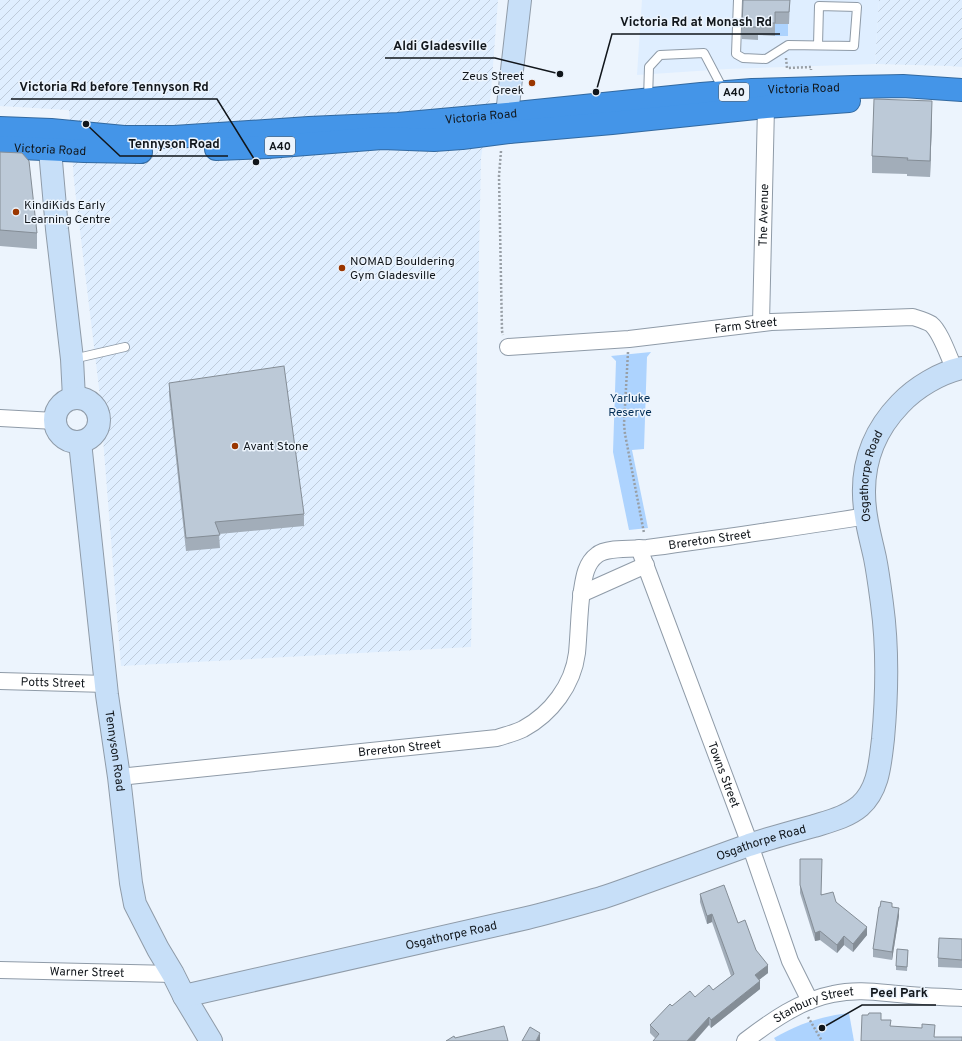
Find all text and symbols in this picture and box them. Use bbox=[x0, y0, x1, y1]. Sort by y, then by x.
callout: Victoria Rd at Monash Rd bbox=[612, 9, 780, 34]
text: Victoria Rd at Monash Rd bbox=[620, 15, 772, 31]
callout: Aldi Gladesville bbox=[385, 33, 495, 58]
text: Aldi Gladesville bbox=[393, 39, 487, 55]
place label: Zeus Street Greek bbox=[462, 69, 524, 99]
callout: Victoria Rd before Tennyson Rd bbox=[11, 74, 217, 99]
marker: Zeus Street Greek bbox=[527, 78, 537, 88]
text: Victoria Rd before Tennyson Rd bbox=[19, 80, 209, 96]
street label: Victoria Road bbox=[767, 80, 840, 99]
road number: A40 bbox=[719, 83, 749, 101]
street label: Victoria Road bbox=[444, 106, 518, 129]
callout: Tennyson Road bbox=[120, 131, 228, 156]
text: Tennyson Road bbox=[128, 137, 220, 153]
road number: A40 bbox=[265, 137, 295, 155]
street label: Victoria Road bbox=[13, 141, 86, 160]
street label: The Avenue bbox=[756, 183, 773, 247]
place label: KindiKids Early Learning Centre bbox=[24, 198, 110, 228]
marker: KindiKids Early Learning Centre bbox=[11, 207, 21, 217]
place label: NOMAD Bouldering Gym Gladesville bbox=[350, 254, 455, 284]
marker: NOMAD Bouldering Gym Gladesville bbox=[337, 263, 347, 273]
street label: Farm Street bbox=[714, 315, 778, 338]
park label: Yarluke Reserve bbox=[608, 391, 652, 421]
street label: Osgathorpe Road bbox=[857, 428, 887, 523]
place label: Avant Stone bbox=[243, 439, 308, 455]
marker: Avant Stone bbox=[230, 441, 240, 451]
street label: Brereton Street bbox=[668, 527, 752, 554]
street label: Potts Street bbox=[20, 675, 85, 692]
street label: Tennyson Road bbox=[100, 709, 128, 793]
street label: Brereton Street bbox=[357, 737, 442, 761]
street label: Towns Street bbox=[703, 740, 743, 810]
street label: Osgathorpe Road bbox=[714, 822, 808, 865]
street label: Osgathorpe Road bbox=[404, 918, 499, 954]
street label: Warner Street bbox=[49, 964, 125, 982]
callout: Peel Park bbox=[862, 980, 936, 1005]
street label: Stanbury Street bbox=[771, 984, 854, 1027]
text: Peel Park bbox=[870, 986, 928, 1002]

